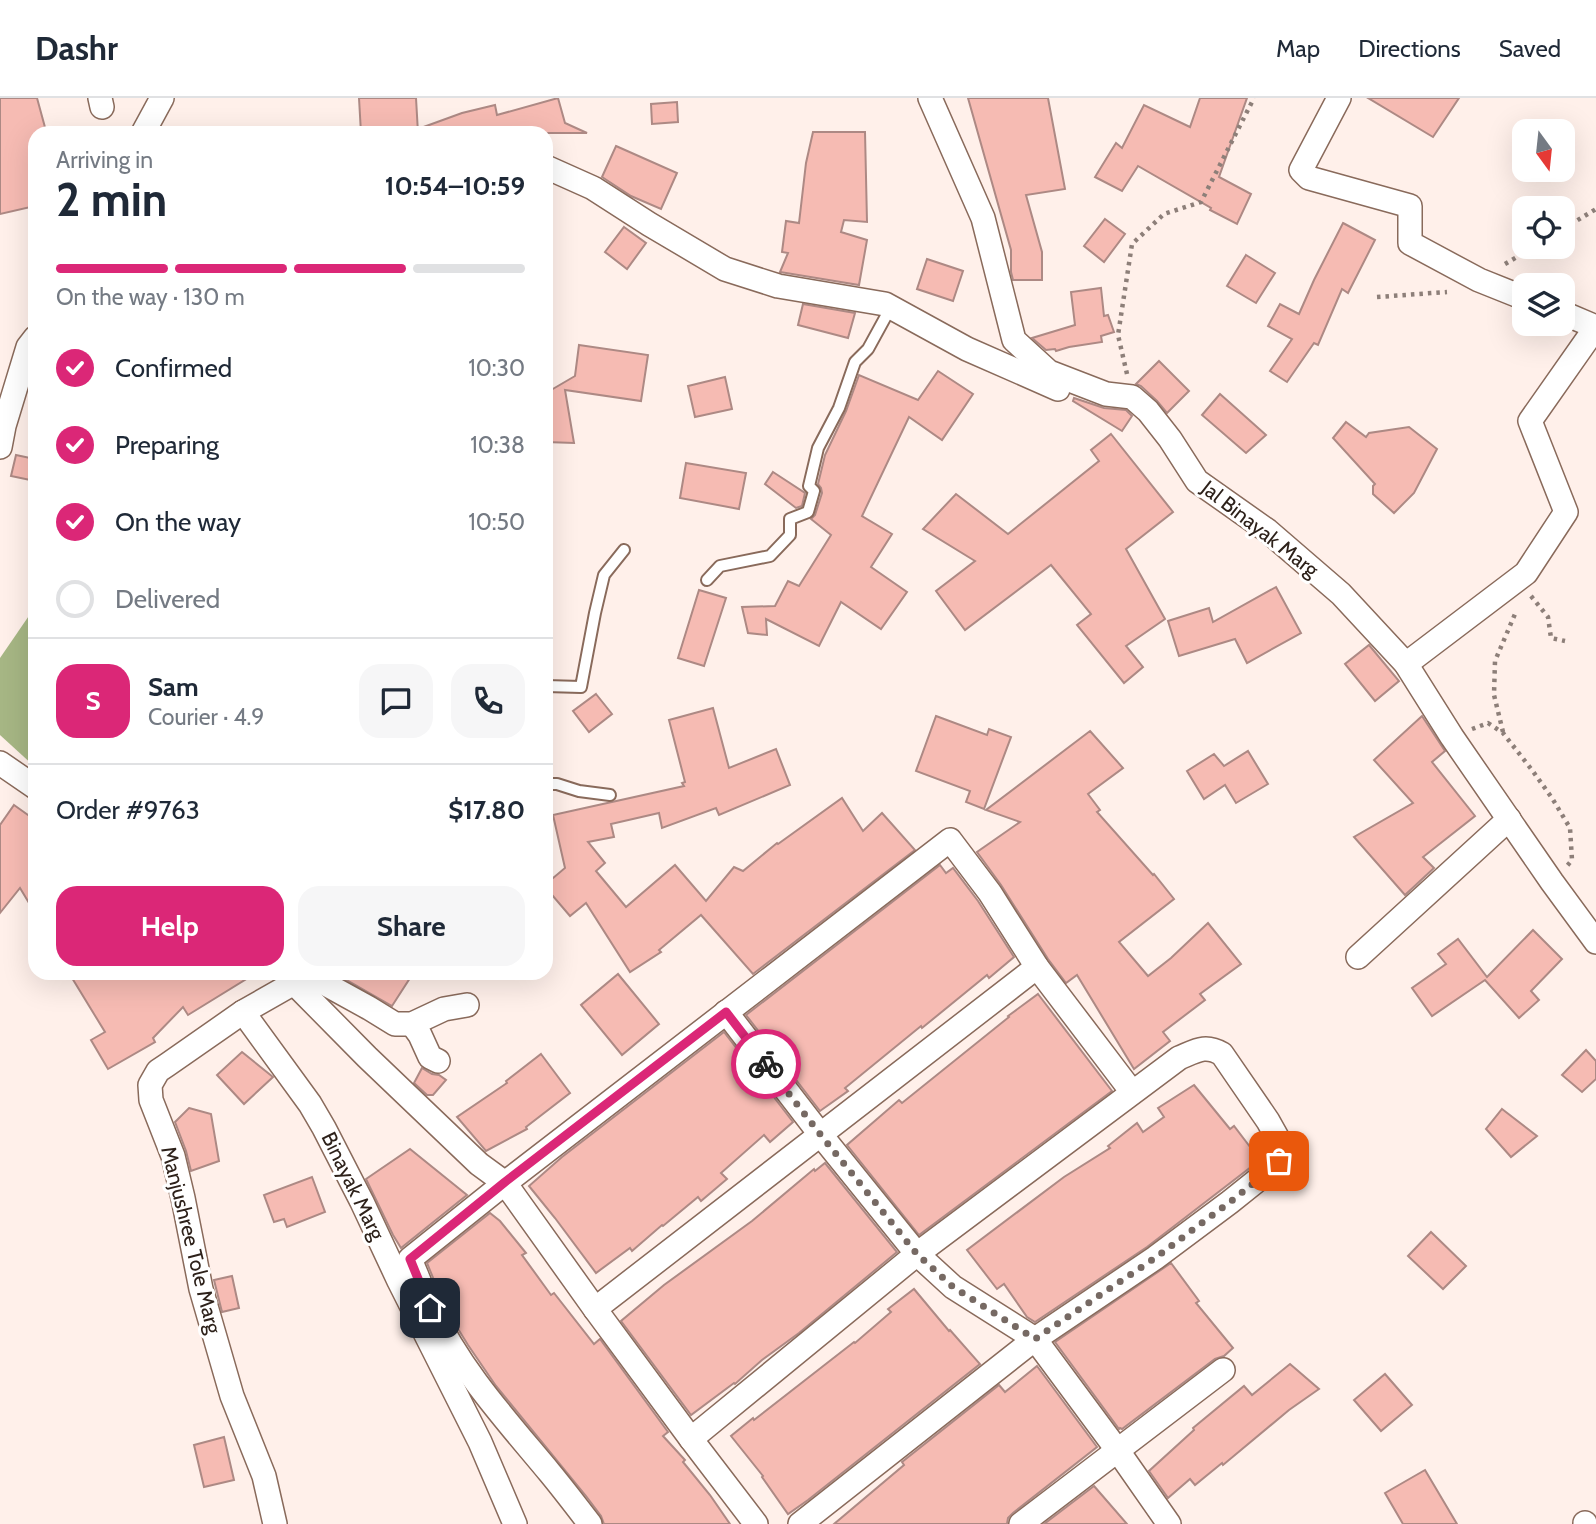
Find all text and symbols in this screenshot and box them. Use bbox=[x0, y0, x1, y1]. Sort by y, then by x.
text: Dashr bbox=[35, 28, 118, 68]
text: Map bbox=[1276, 34, 1320, 63]
text: Directions bbox=[1358, 34, 1461, 63]
text: Saved bbox=[1499, 34, 1561, 63]
north arrow bbox=[1512, 119, 1575, 182]
map controls bbox=[1512, 119, 1575, 336]
text: Arriving in bbox=[56, 146, 153, 174]
text: 10:54–10:59 bbox=[385, 170, 525, 202]
text: 2 min bbox=[56, 172, 167, 228]
button: locate bbox=[1512, 196, 1575, 259]
button: layers bbox=[1512, 273, 1575, 336]
text: On the way · 130 m bbox=[56, 283, 245, 311]
icon: check bbox=[56, 349, 94, 387]
text: Confirmed bbox=[115, 352, 232, 384]
text: 10:30 bbox=[468, 354, 525, 382]
icon: check bbox=[56, 426, 94, 464]
text: Preparing bbox=[115, 429, 219, 461]
text: 10:38 bbox=[470, 431, 525, 459]
street label: Jal Binayak Marg bbox=[1196, 474, 1324, 582]
icon: check bbox=[56, 503, 94, 541]
text: On the way bbox=[115, 506, 241, 538]
text: 10:50 bbox=[468, 508, 525, 536]
text: Delivered bbox=[115, 583, 220, 615]
button: chat bbox=[359, 664, 433, 738]
button: phone bbox=[451, 664, 525, 738]
text: Sam bbox=[148, 671, 199, 703]
text: S bbox=[85, 685, 101, 717]
text: Courier · 4.9 bbox=[148, 703, 264, 731]
text: Order #9763 bbox=[56, 794, 200, 826]
text: $17.80 bbox=[448, 794, 525, 826]
button: Help bbox=[56, 886, 284, 966]
button: Share bbox=[298, 886, 525, 966]
courier bbox=[731, 1029, 801, 1099]
icon: bike bbox=[747, 1045, 785, 1083]
street label: Binayak Marg bbox=[317, 1128, 391, 1244]
pin bbox=[1249, 1131, 1309, 1191]
icon: bag bbox=[1260, 1142, 1298, 1180]
street label: Manjushree Tole Marg bbox=[155, 1144, 227, 1337]
pin bbox=[400, 1278, 460, 1338]
icon: home bbox=[411, 1289, 449, 1327]

